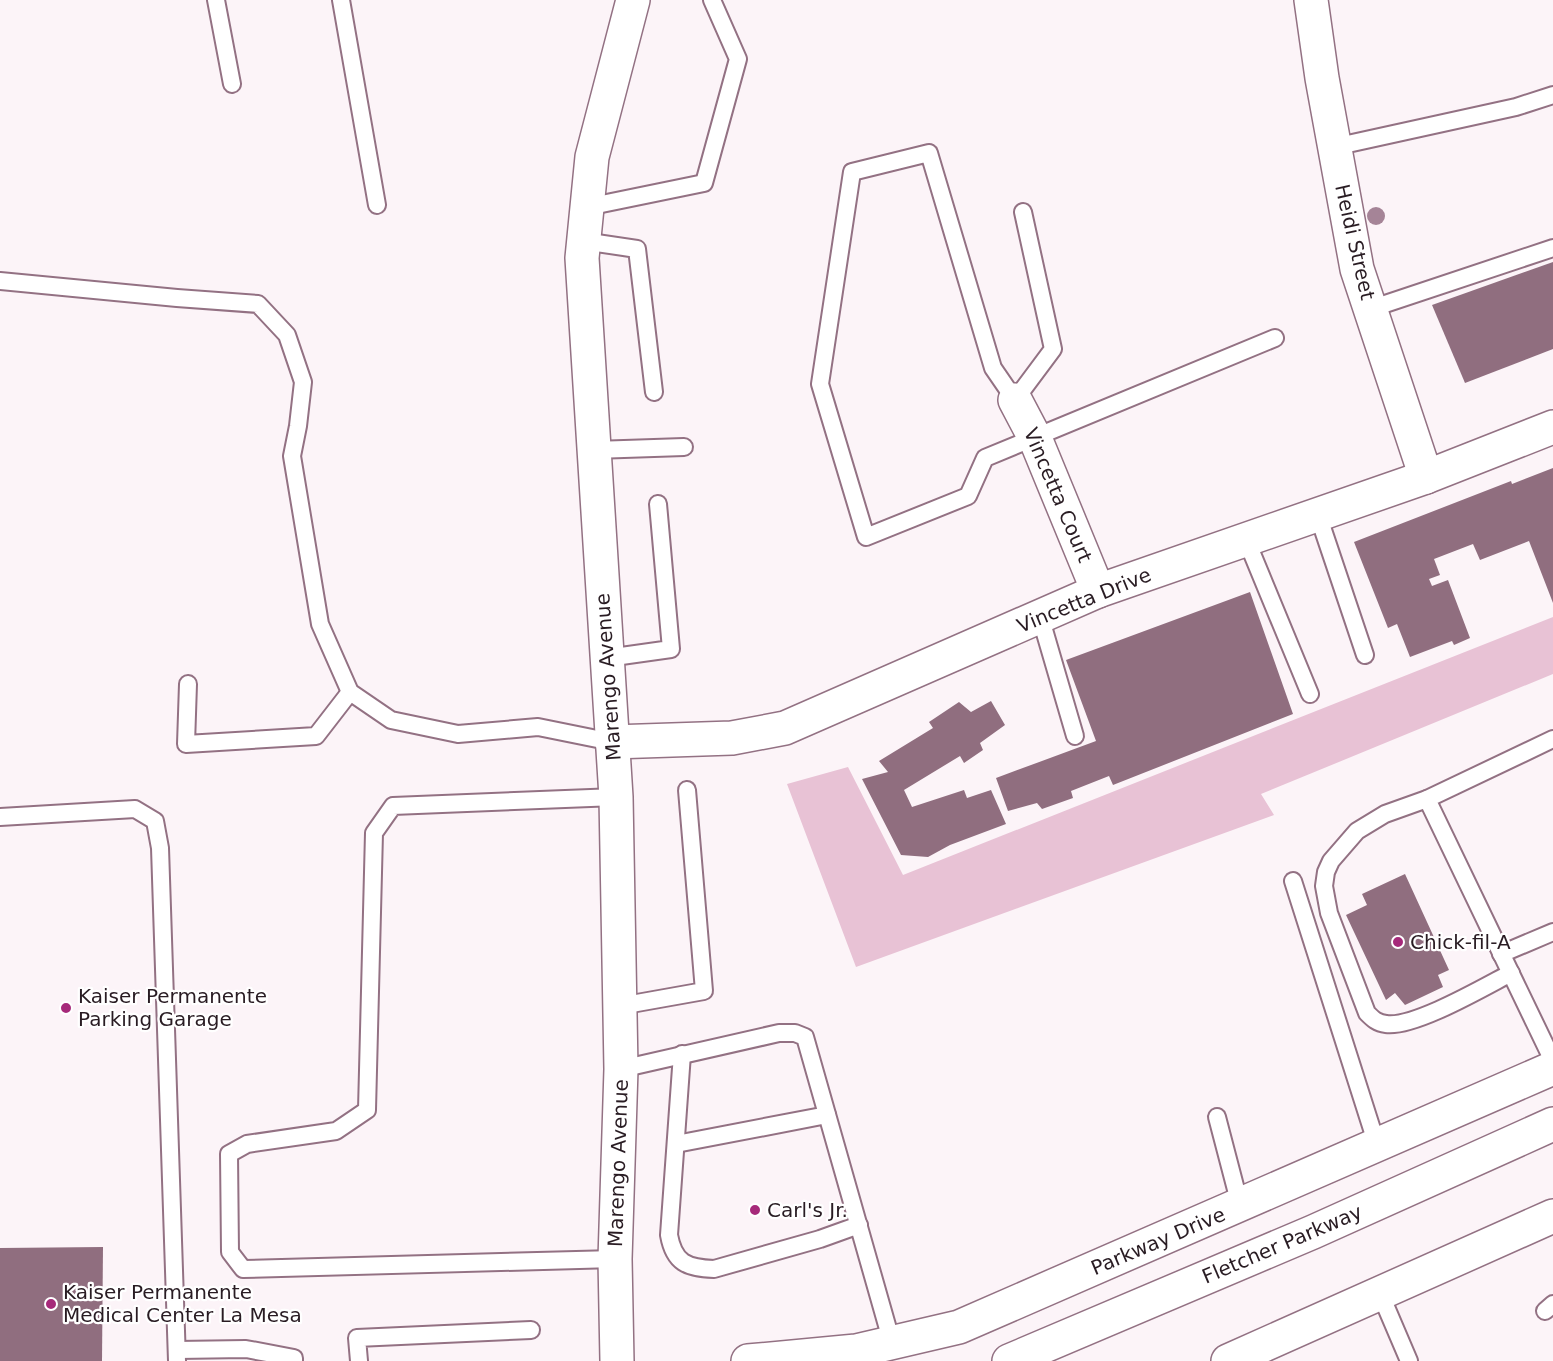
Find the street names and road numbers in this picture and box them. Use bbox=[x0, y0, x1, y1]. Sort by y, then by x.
street label: Heidi Street bbox=[1330, 182, 1380, 302]
street label: Vincetta Court bbox=[1019, 424, 1097, 566]
street label: Vincetta Drive bbox=[1013, 562, 1155, 638]
street label: Marengo Avenue bbox=[590, 592, 626, 762]
street label: Marengo Avenue bbox=[603, 1079, 633, 1247]
street label: Fletcher Parkway bbox=[1198, 1199, 1366, 1289]
street label: Parkway Drive bbox=[1087, 1202, 1229, 1280]

